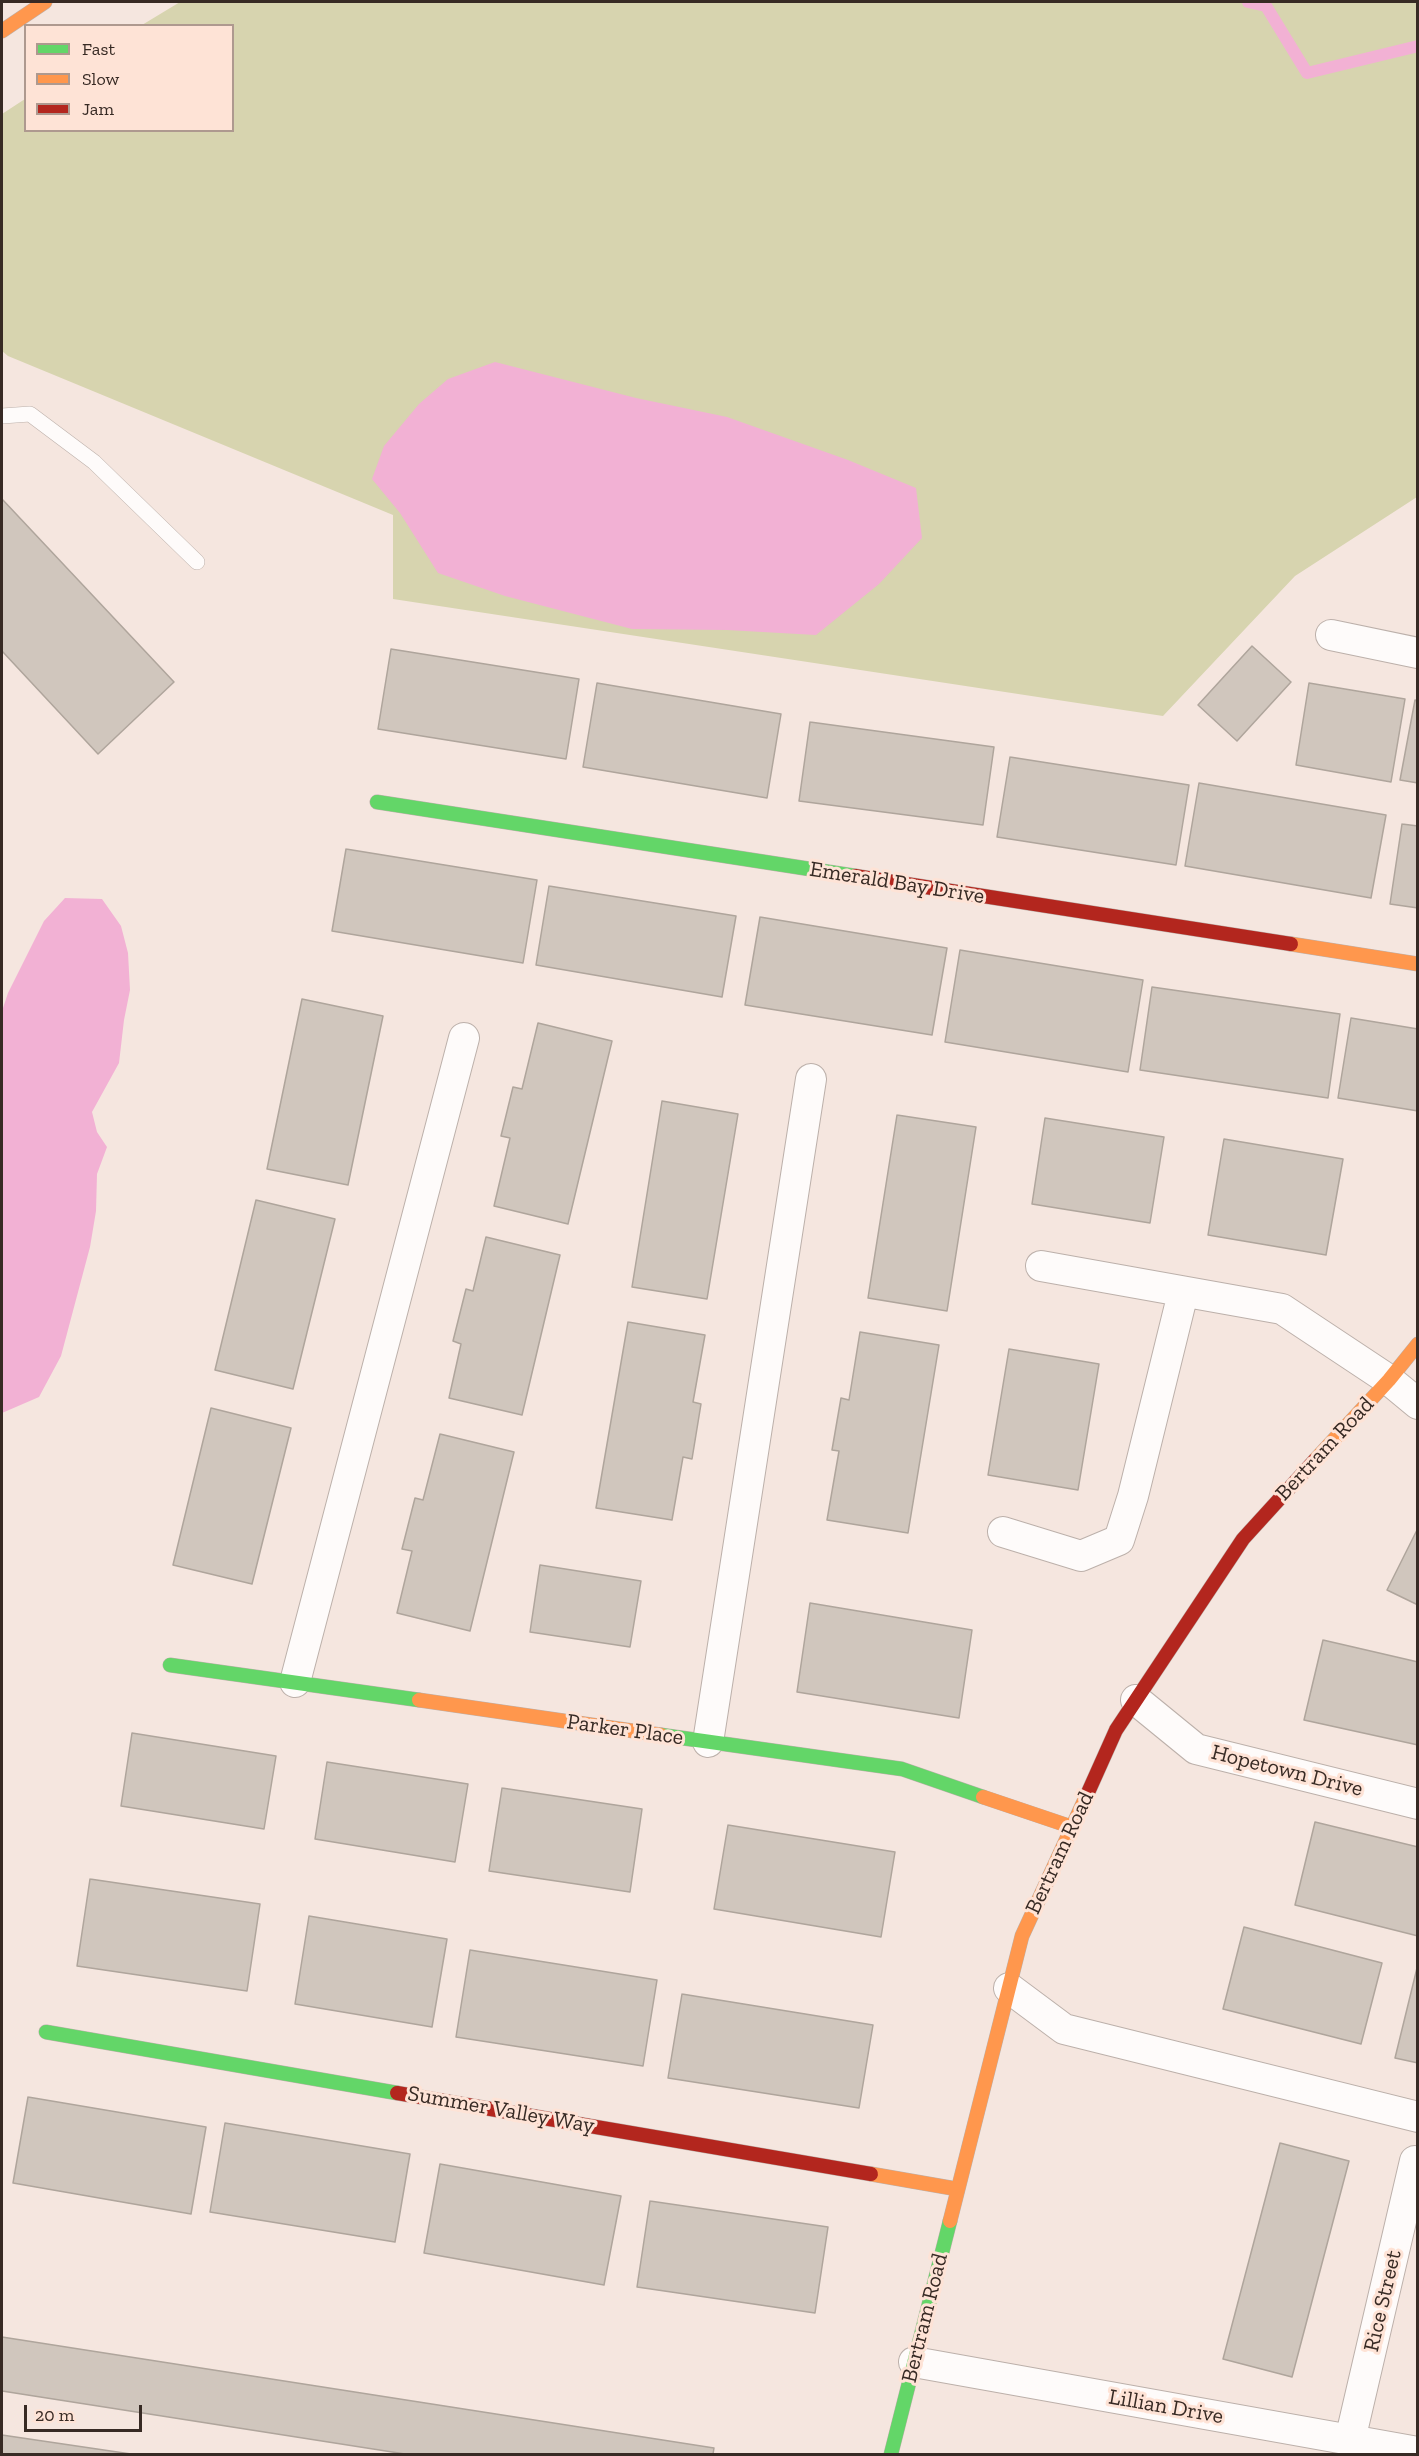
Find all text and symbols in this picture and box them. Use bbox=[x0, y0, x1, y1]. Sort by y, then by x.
legend bbox=[24, 24, 234, 132]
text: Fast bbox=[82, 38, 115, 60]
text: Slow bbox=[82, 68, 119, 90]
text: Jam bbox=[82, 98, 114, 120]
street label: Emerald Bay Drive bbox=[808, 856, 986, 910]
street label: Bertram Road bbox=[1270, 1392, 1380, 1506]
street label: Parker Place bbox=[565, 1709, 685, 1751]
street label: Hopetown Drive bbox=[1208, 1739, 1366, 1803]
street label: Bertram Road bbox=[1020, 1788, 1100, 1918]
street label: Summer Valley Way bbox=[406, 2081, 596, 2139]
street label: Rice Street bbox=[1359, 2248, 1407, 2354]
street label: Bertram Road bbox=[896, 2251, 954, 2385]
street label: Lillian Drive bbox=[1107, 2384, 1225, 2430]
scale bar bbox=[27, 2393, 146, 2431]
text: 20 m bbox=[35, 2404, 74, 2426]

